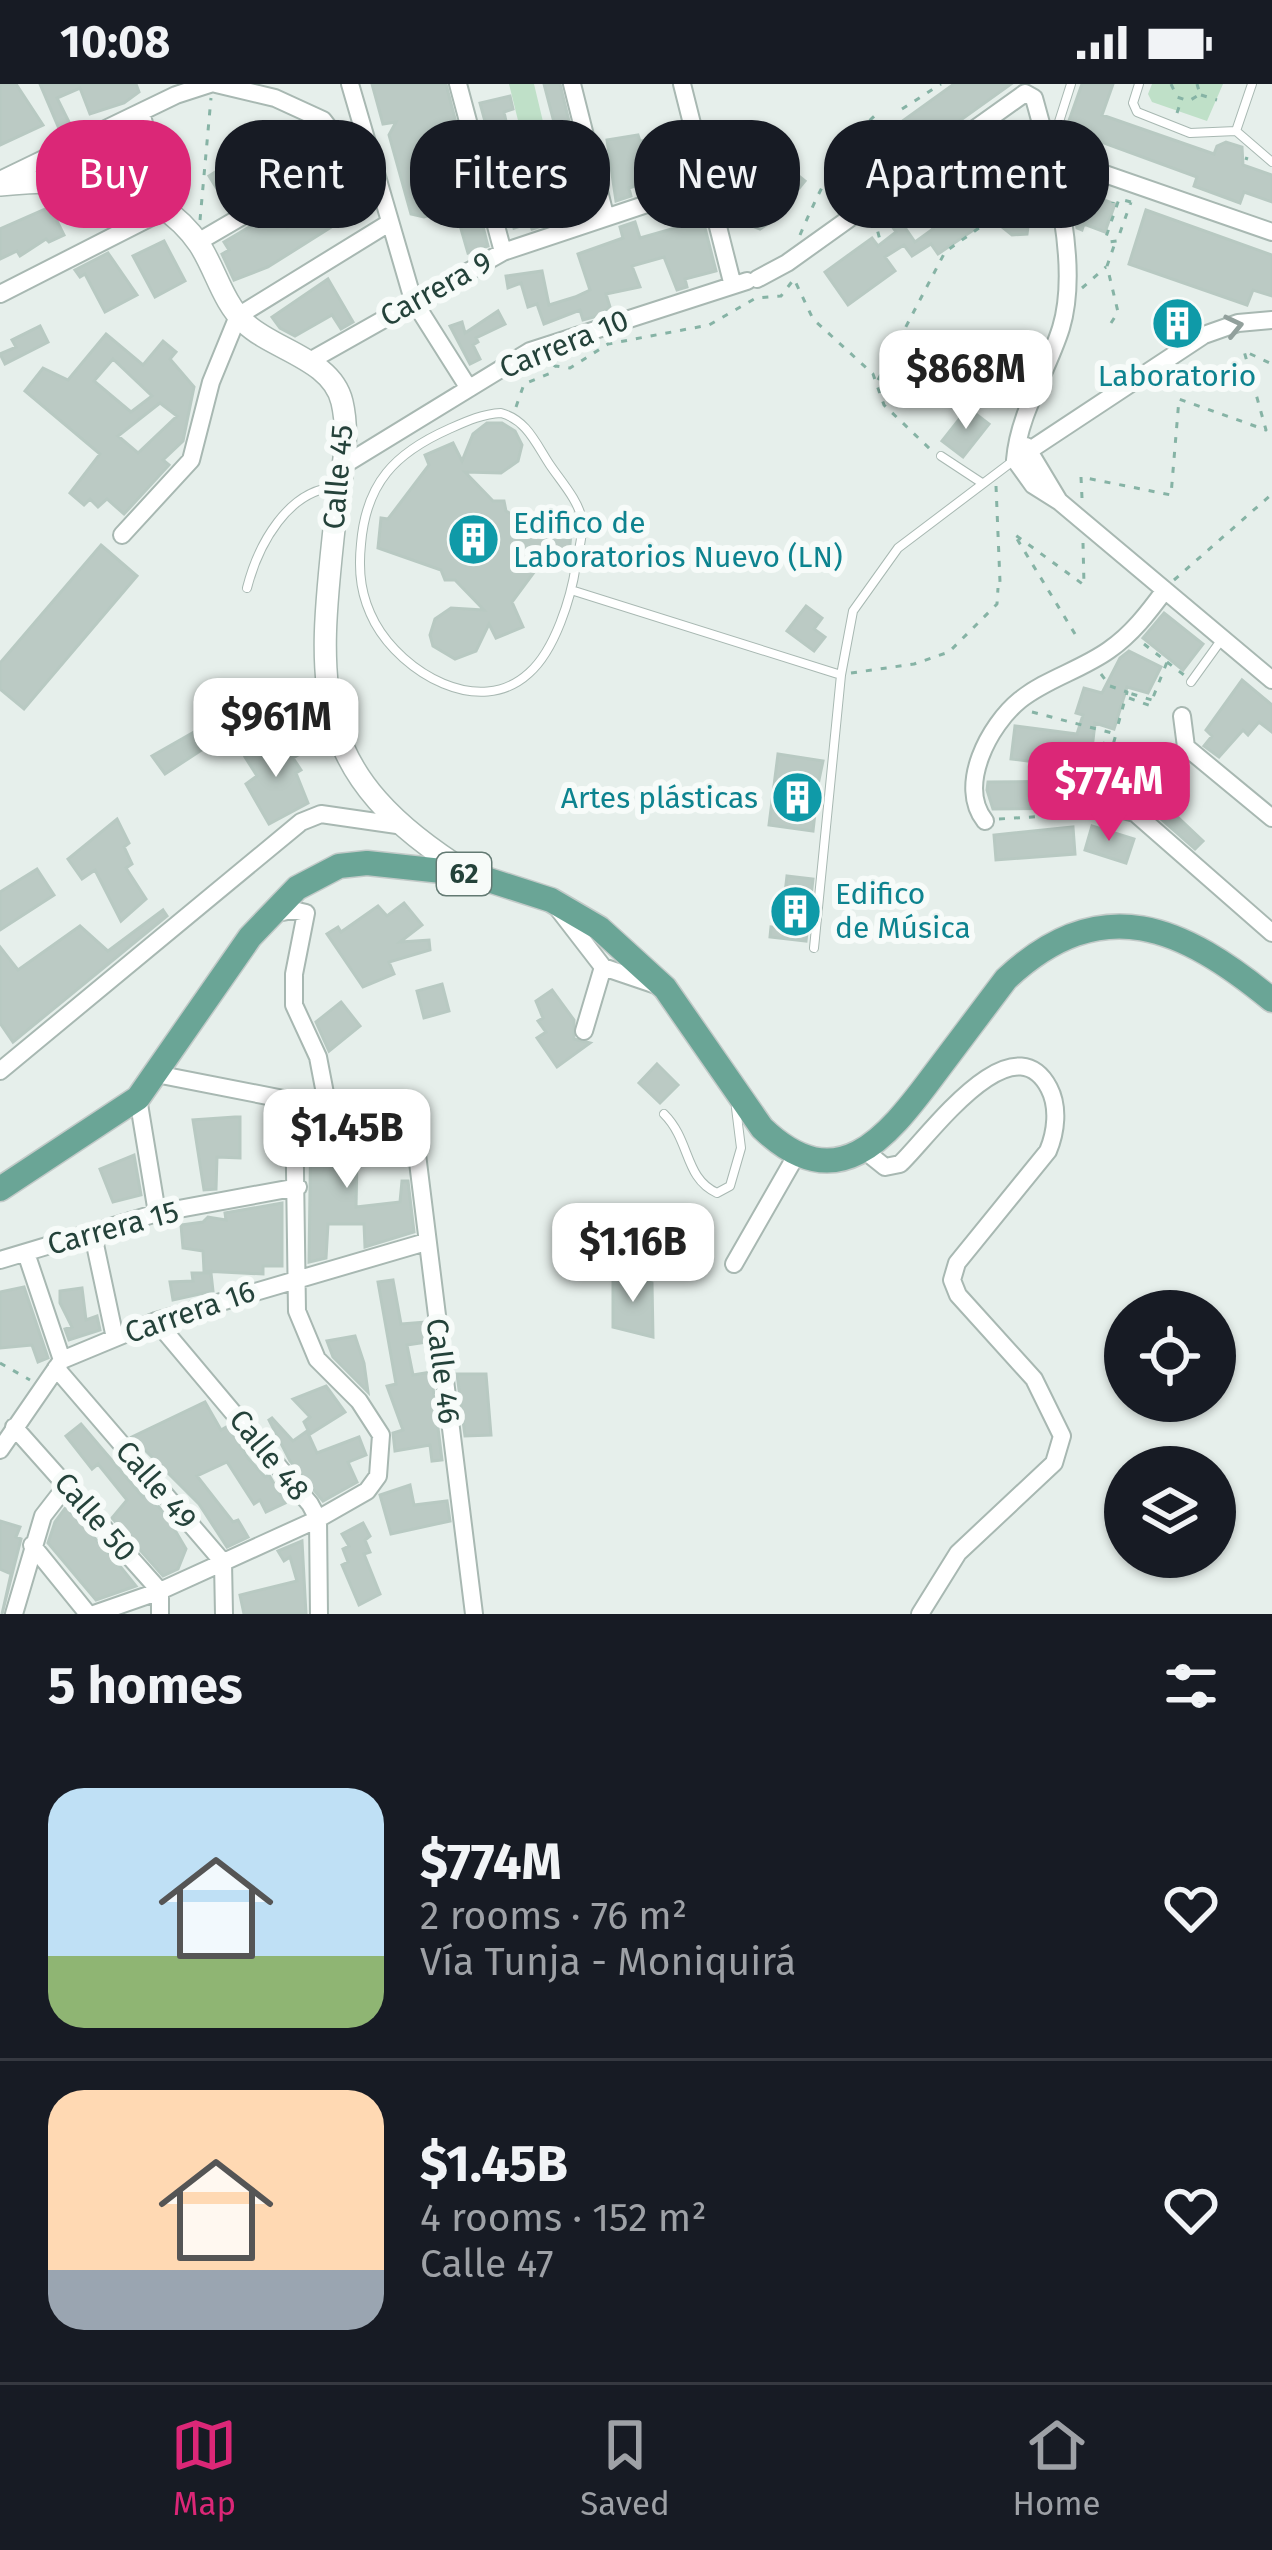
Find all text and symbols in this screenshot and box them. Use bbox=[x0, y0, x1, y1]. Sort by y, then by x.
text: 10:08 bbox=[60, 15, 170, 69]
chip: Buy bbox=[36, 120, 191, 228]
chip: Rent bbox=[215, 120, 386, 228]
chip: Filters bbox=[410, 120, 610, 228]
chip: New bbox=[634, 120, 800, 228]
chip: Apartment bbox=[824, 120, 1109, 228]
street label: Carrera 9 bbox=[374, 244, 498, 334]
building icon: Laboratorio bbox=[1149, 296, 1205, 352]
street label: Carrera 10 bbox=[494, 302, 634, 386]
one-way arrow bbox=[1224, 314, 1244, 339]
pin: $868M bbox=[882, 330, 1050, 432]
text: $868M bbox=[906, 346, 1026, 392]
place label: Laboratorio bbox=[1098, 358, 1256, 394]
street label: Calle 45 bbox=[315, 423, 361, 531]
place label: Edifico de Laboratorios Nuevo (LN) bbox=[513, 505, 843, 575]
building icon: Edifico de Laboratorios Nuevo (LN) bbox=[446, 512, 502, 568]
pin: $961M bbox=[192, 678, 360, 780]
text: $961M bbox=[220, 694, 332, 740]
pin: $774M bbox=[1025, 742, 1193, 844]
text: $774M bbox=[1055, 758, 1163, 804]
building icon: Artes plásticas bbox=[769, 770, 825, 826]
place label: Artes plásticas bbox=[561, 780, 758, 816]
road number: 62 bbox=[437, 853, 491, 895]
place label: Edifico de Música bbox=[835, 876, 971, 946]
building icon: Edifico de Música bbox=[768, 883, 824, 939]
pin: $1.45B bbox=[249, 1089, 445, 1191]
text: $1.45B bbox=[290, 1105, 404, 1151]
street label: Carrera 15 bbox=[44, 1193, 182, 1263]
pin: $1.16B bbox=[535, 1203, 731, 1305]
text: $1.16B bbox=[579, 1219, 687, 1265]
street label: Carrera 16 bbox=[120, 1273, 260, 1351]
map controls bbox=[1104, 1290, 1236, 1578]
button: locate bbox=[1104, 1290, 1236, 1422]
street label: Calle 46 bbox=[419, 1316, 467, 1426]
street label: Calle 48 bbox=[221, 1402, 317, 1508]
street label: Calle 49 bbox=[108, 1433, 204, 1537]
button: layers bbox=[1104, 1446, 1236, 1578]
street label: Calle 50 bbox=[47, 1465, 143, 1569]
icon: filters bbox=[1158, 1653, 1224, 1719]
text: 5 homes bbox=[48, 1655, 243, 1717]
text: $774M bbox=[420, 1831, 562, 1893]
icon: home bbox=[144, 1836, 288, 1980]
icon: heart bbox=[1158, 1875, 1224, 1941]
text: 2 rooms · 76 m² bbox=[420, 1893, 687, 1939]
text: Vía Tunja - Moniquirá bbox=[420, 1939, 796, 1985]
text: $1.45B bbox=[420, 2133, 568, 2195]
icon: home bbox=[144, 2138, 288, 2282]
icon: heart bbox=[1158, 2177, 1224, 2243]
text: 4 rooms · 152 m² bbox=[420, 2195, 707, 2241]
text: Calle 47 bbox=[420, 2241, 554, 2287]
tab: Map bbox=[171, 2412, 237, 2524]
tab: Saved bbox=[580, 2412, 670, 2524]
tab: Home bbox=[1013, 2412, 1101, 2524]

